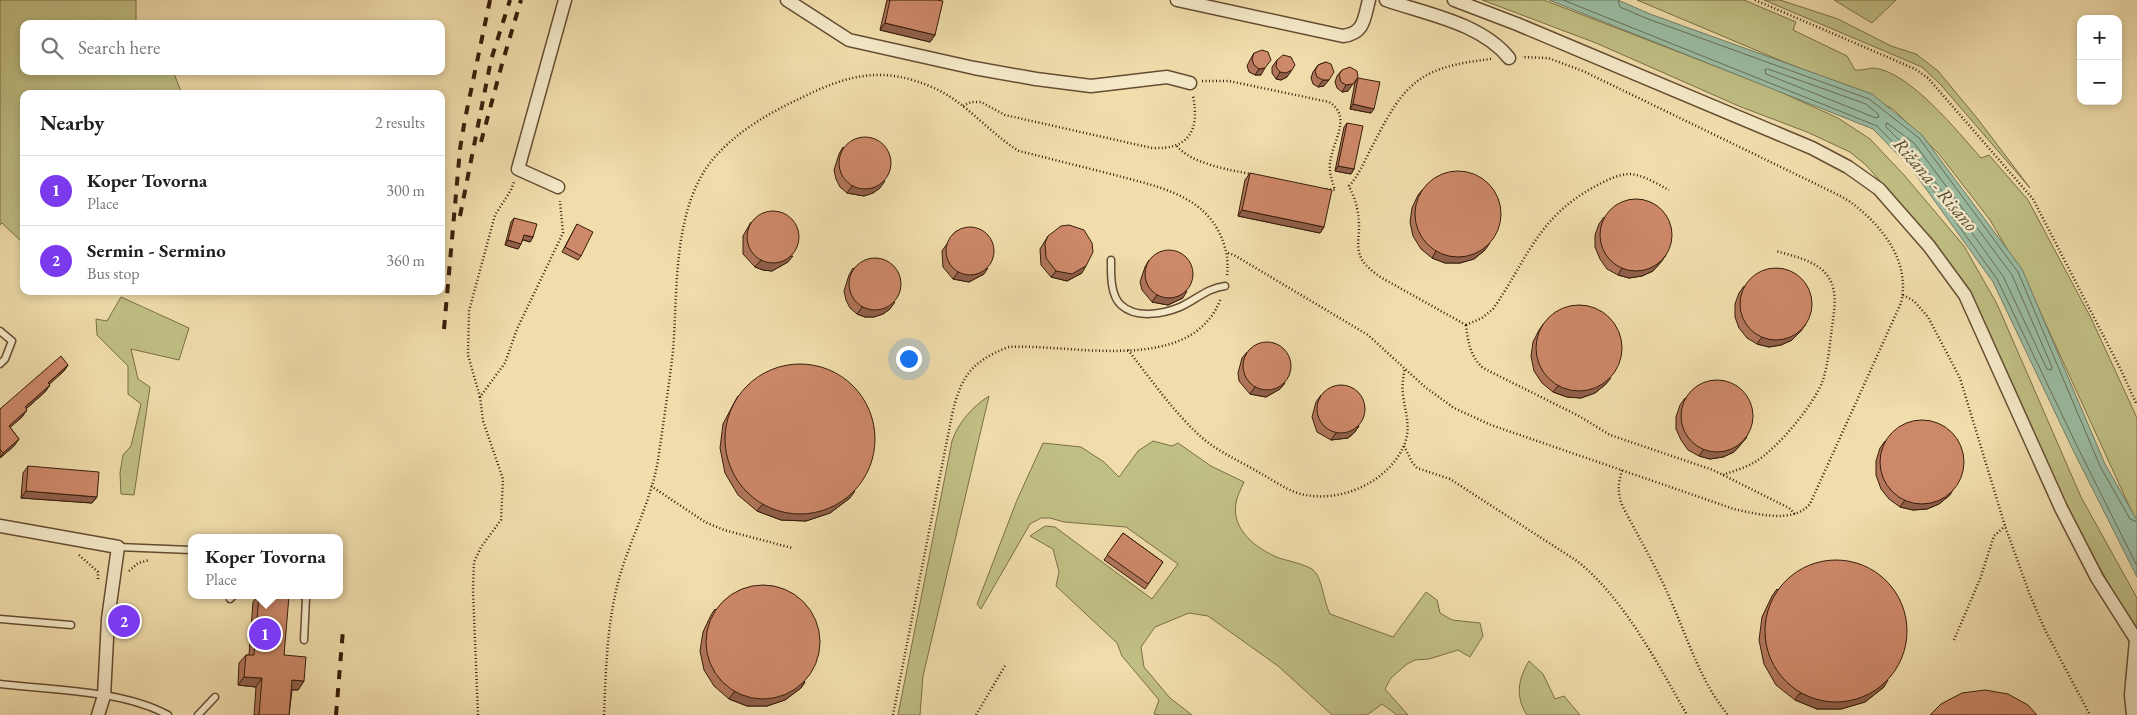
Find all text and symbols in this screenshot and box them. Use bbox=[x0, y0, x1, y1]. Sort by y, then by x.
map controls bbox=[2077, 15, 2122, 105]
button: + bbox=[2077, 15, 2122, 60]
search box bbox=[20, 20, 445, 75]
icon: search bbox=[38, 34, 66, 62]
text: Search here bbox=[78, 35, 160, 60]
button: − bbox=[2077, 60, 2122, 105]
text: Nearby bbox=[40, 109, 104, 136]
text: 2 results bbox=[375, 112, 425, 133]
water label: Rižana - Risano bbox=[1888, 132, 1983, 237]
text: Koper Tovorna bbox=[87, 168, 207, 193]
text: 1 bbox=[52, 180, 60, 201]
text: 300 m bbox=[386, 180, 425, 201]
text: Place bbox=[87, 193, 119, 214]
text: Sermin - Sermino bbox=[87, 238, 226, 263]
text: 2 bbox=[52, 250, 60, 271]
text: 360 m bbox=[386, 250, 425, 271]
text: Bus stop bbox=[87, 263, 140, 284]
your location bbox=[896, 346, 922, 372]
popup bbox=[188, 534, 343, 599]
text: Koper Tovorna bbox=[205, 544, 326, 569]
text: Place bbox=[205, 569, 237, 590]
pin: 2 bbox=[108, 602, 140, 640]
pin: 1 bbox=[249, 615, 281, 653]

